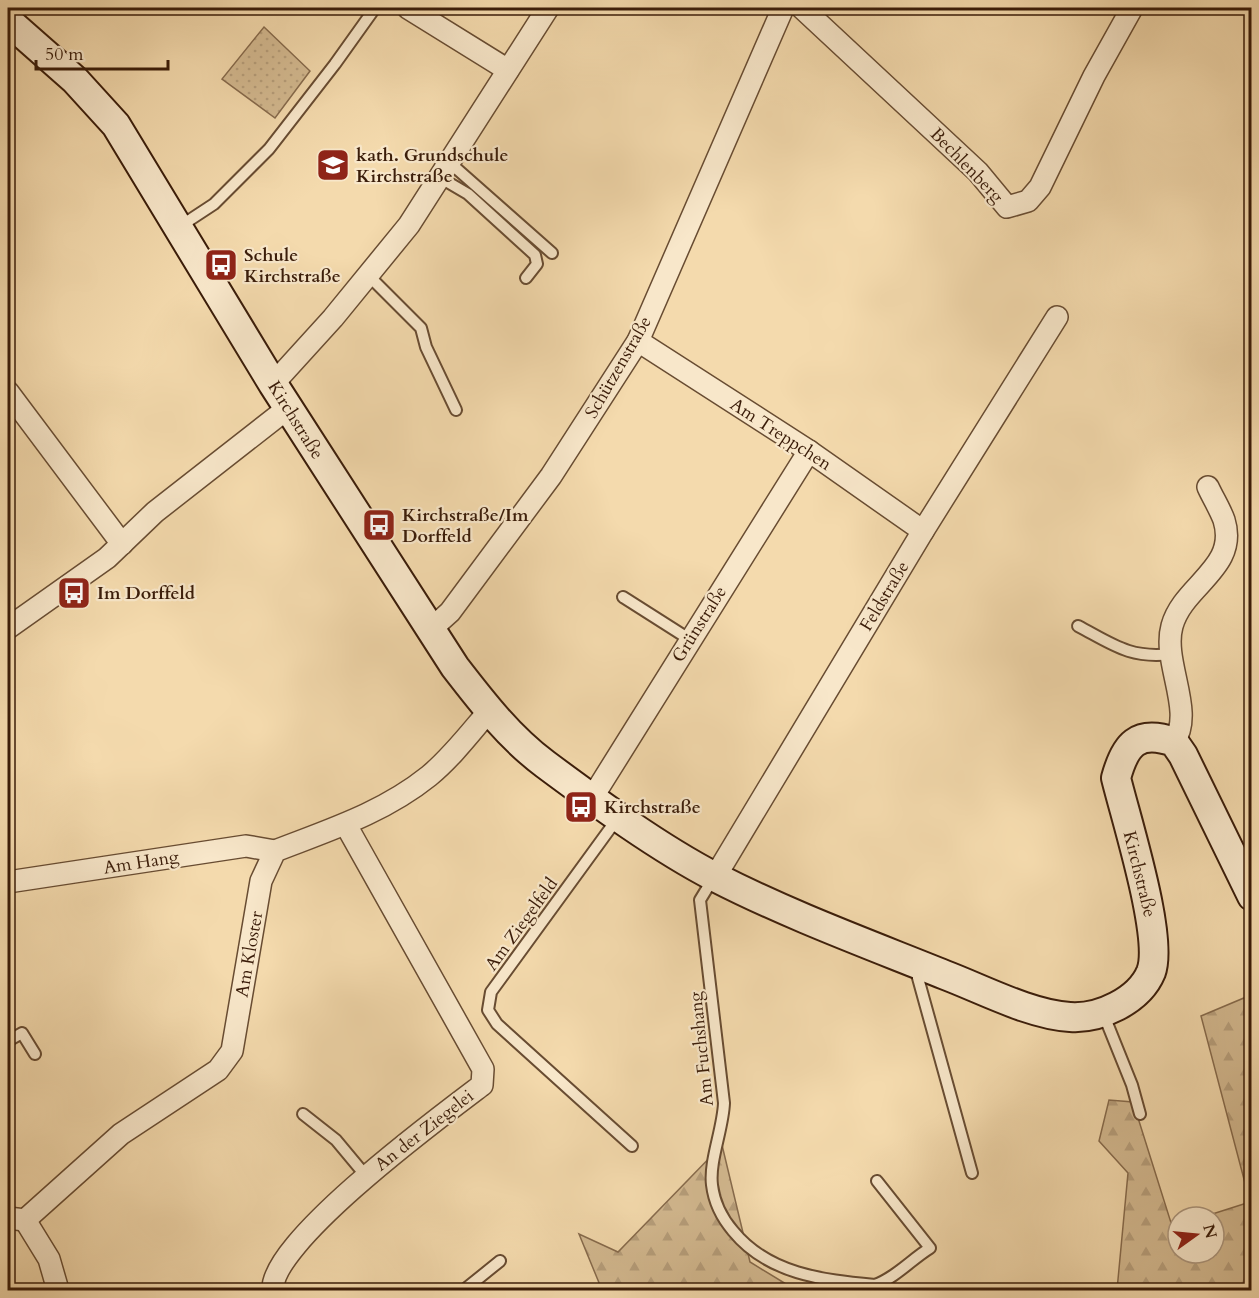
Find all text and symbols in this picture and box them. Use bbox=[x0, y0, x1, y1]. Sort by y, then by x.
scale bar bbox=[36, 33, 168, 71]
text: 50 m bbox=[45, 42, 84, 67]
street label: Bechlenberg bbox=[924, 122, 1010, 209]
place label: kath. Grundschule Kirchstraße bbox=[356, 143, 509, 189]
school or university icon: kath. Grundschule Kirchstraße bbox=[315, 147, 351, 183]
place label: Schule Kirchstraße bbox=[244, 243, 341, 289]
bus stop icon: Schule Kirchstraße bbox=[203, 247, 239, 283]
street label: Schützenstraße bbox=[579, 312, 658, 423]
street label: Kirchstraße bbox=[262, 376, 330, 464]
street label: Am Treppchen bbox=[725, 392, 837, 477]
place label: Kirchstraße/Im Dorffeld bbox=[402, 503, 529, 549]
bus stop icon: Kirchstraße/Im Dorffeld bbox=[361, 507, 397, 543]
street label: Feldstraße bbox=[854, 557, 915, 636]
bus stop icon: Im Dorffeld bbox=[56, 575, 92, 611]
place label: Im Dorffeld bbox=[97, 581, 196, 606]
street label: Grünstraße bbox=[666, 581, 733, 667]
bus stop icon: Kirchstraße bbox=[563, 789, 599, 825]
place label: Kirchstraße bbox=[604, 795, 701, 820]
street label: Kirchstraße bbox=[1117, 828, 1162, 920]
street label: Am Hang bbox=[102, 844, 181, 881]
street label: Am Ziegelfeld bbox=[479, 872, 564, 976]
street label: Am Kloster bbox=[230, 909, 269, 999]
street label: Am Fuchshang bbox=[683, 990, 720, 1107]
street label: An der Ziegelei bbox=[370, 1084, 479, 1177]
north arrow bbox=[1166, 1205, 1226, 1265]
text: N bbox=[1197, 1222, 1222, 1241]

